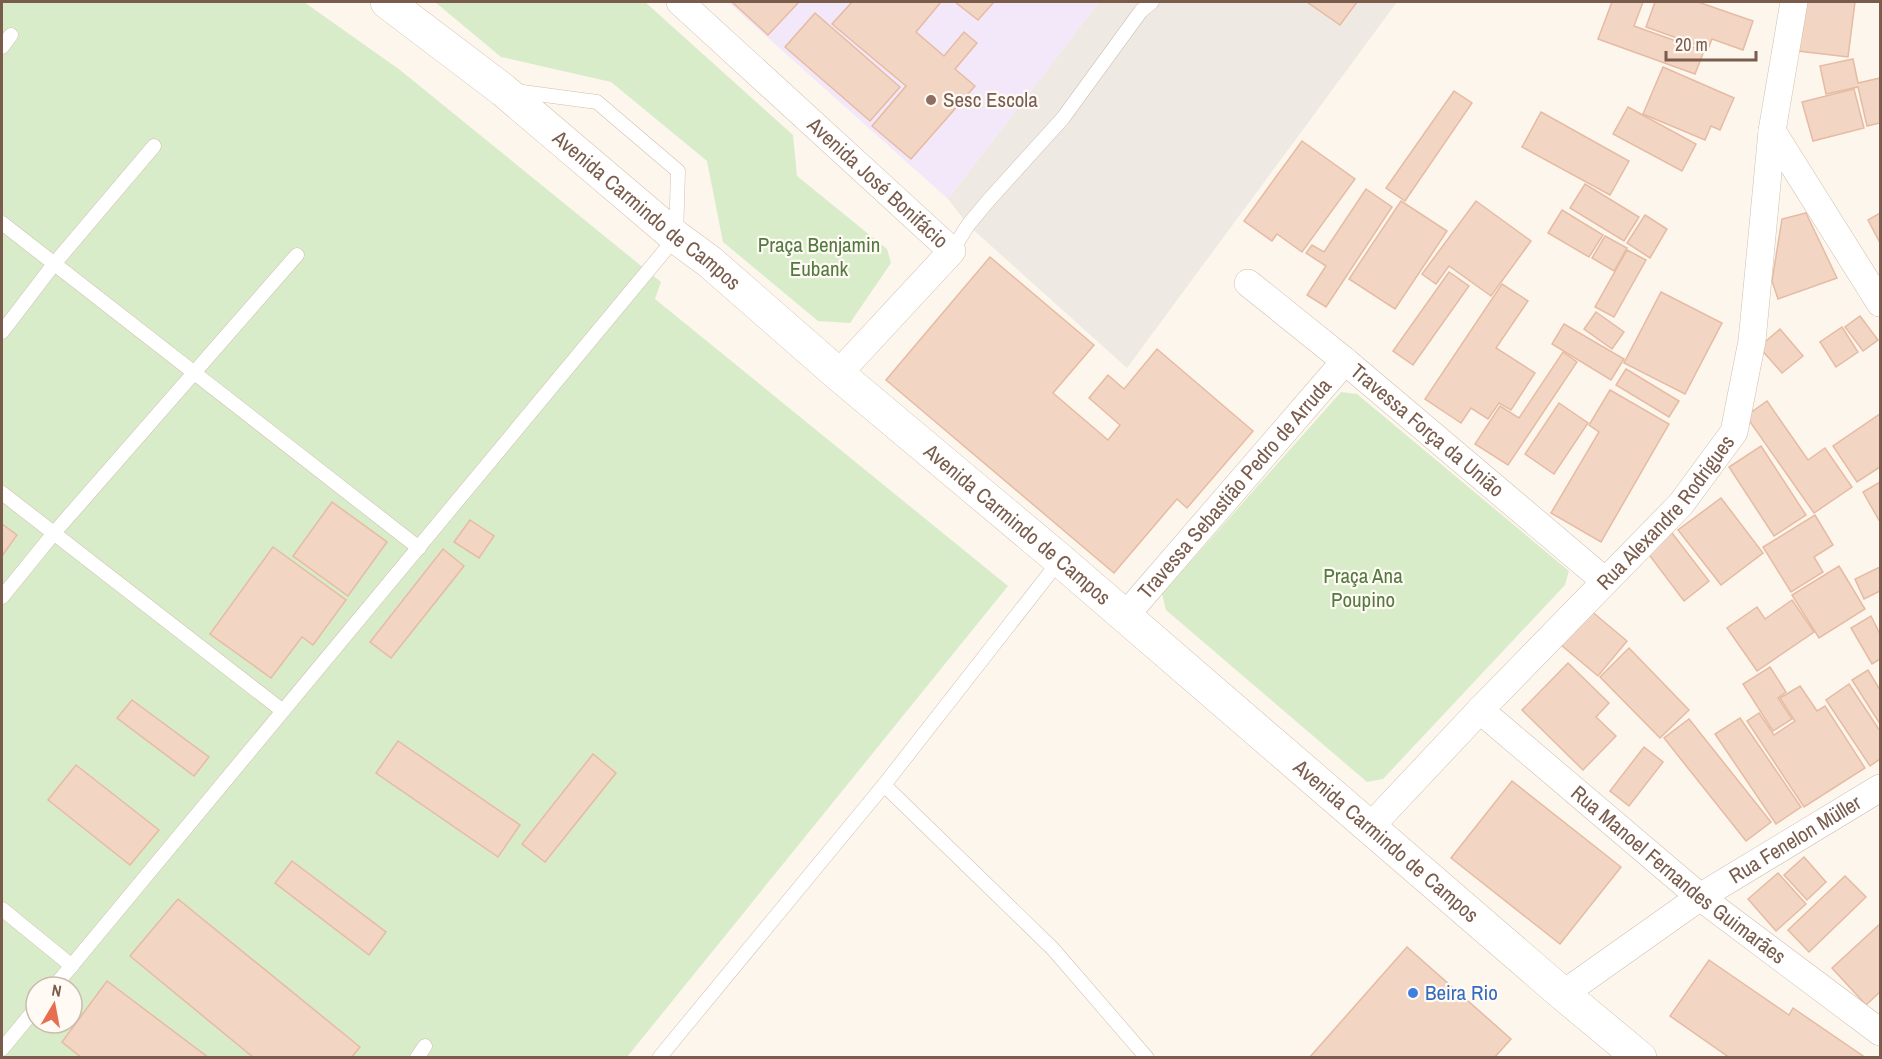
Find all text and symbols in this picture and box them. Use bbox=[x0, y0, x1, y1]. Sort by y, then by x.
scale bar bbox=[1666, 24, 1756, 62]
text: 20 m bbox=[1675, 32, 1708, 57]
place label: Sesc Escola bbox=[943, 85, 1038, 114]
marker: Sesc Escola bbox=[924, 93, 938, 107]
street label: Avenida José Bonifácio bbox=[800, 110, 955, 255]
street label: Avenida Carmindo de Campos bbox=[546, 123, 747, 296]
park label: Praça Benjamin Eubank bbox=[758, 230, 880, 283]
street label: Travessa Força da União bbox=[1344, 357, 1510, 503]
street label: Travessa Sebastião Pedro de Arruda bbox=[1131, 372, 1338, 605]
street label: Rua Alexandre Rodrigues bbox=[1590, 429, 1741, 596]
street label: Avenida Carmindo de Campos bbox=[917, 436, 1117, 611]
park label: Praça Ana Poupino bbox=[1323, 561, 1403, 614]
street label: Avenida Carmindo de Campos bbox=[1287, 752, 1485, 929]
street label: Rua Manoel Fernandes Guimarães bbox=[1565, 778, 1792, 971]
street label: Rua Fenelon Müller bbox=[1723, 788, 1866, 890]
north arrow bbox=[24, 975, 84, 1035]
place label: Beira Rio bbox=[1425, 978, 1498, 1007]
text: N bbox=[50, 979, 63, 1002]
marker: Beira Rio bbox=[1406, 986, 1420, 1000]

